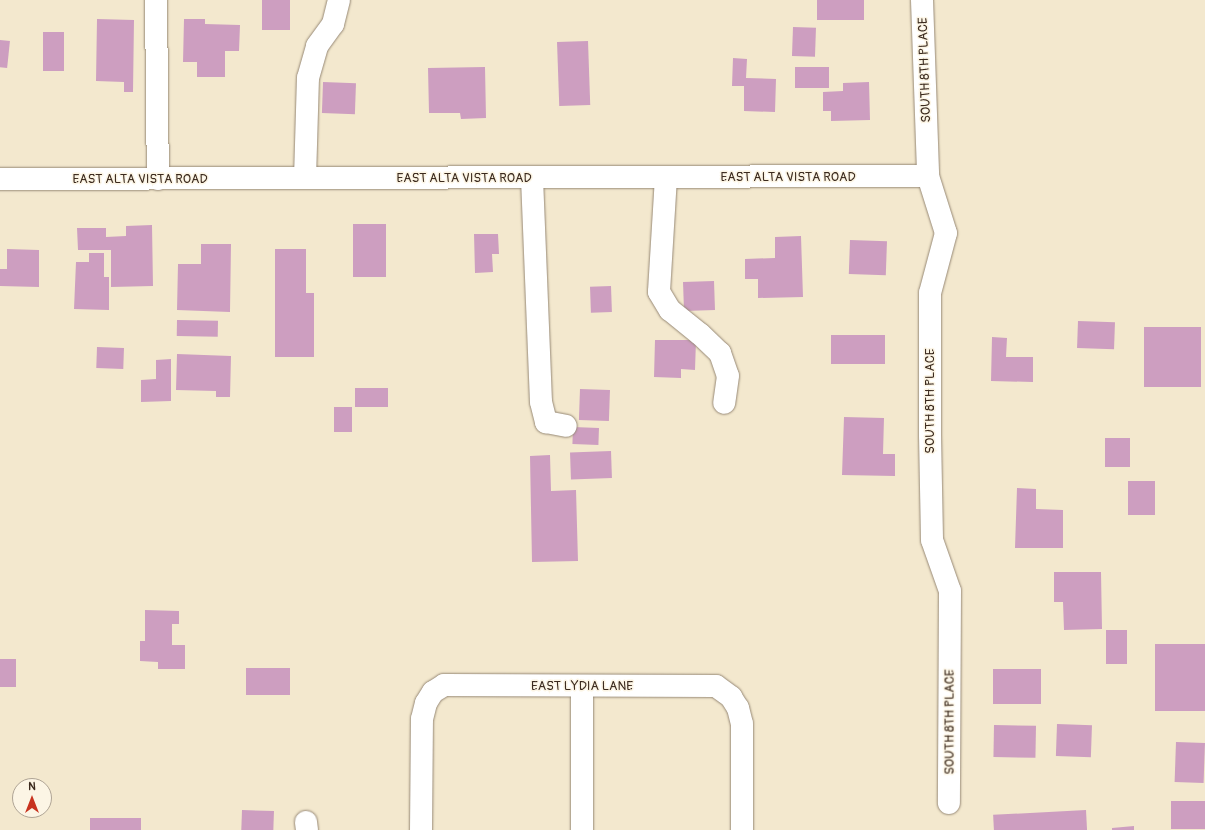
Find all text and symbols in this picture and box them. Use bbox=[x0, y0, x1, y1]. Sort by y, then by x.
street label: SOUTH 8TH PLACE bbox=[915, 17, 935, 123]
street label: EAST ALTA VISTA ROAD bbox=[720, 169, 856, 185]
street label: EAST ALTA VISTA ROAD bbox=[396, 170, 532, 186]
street label: EAST ALTA VISTA ROAD bbox=[72, 171, 208, 187]
street label: SOUTH 8TH PLACE bbox=[922, 348, 938, 454]
street label: SOUTH 8TH PLACE bbox=[942, 669, 958, 775]
street label: EAST LYDIA LANE bbox=[531, 678, 633, 694]
north arrow bbox=[12, 778, 52, 818]
text: N bbox=[28, 780, 36, 793]

